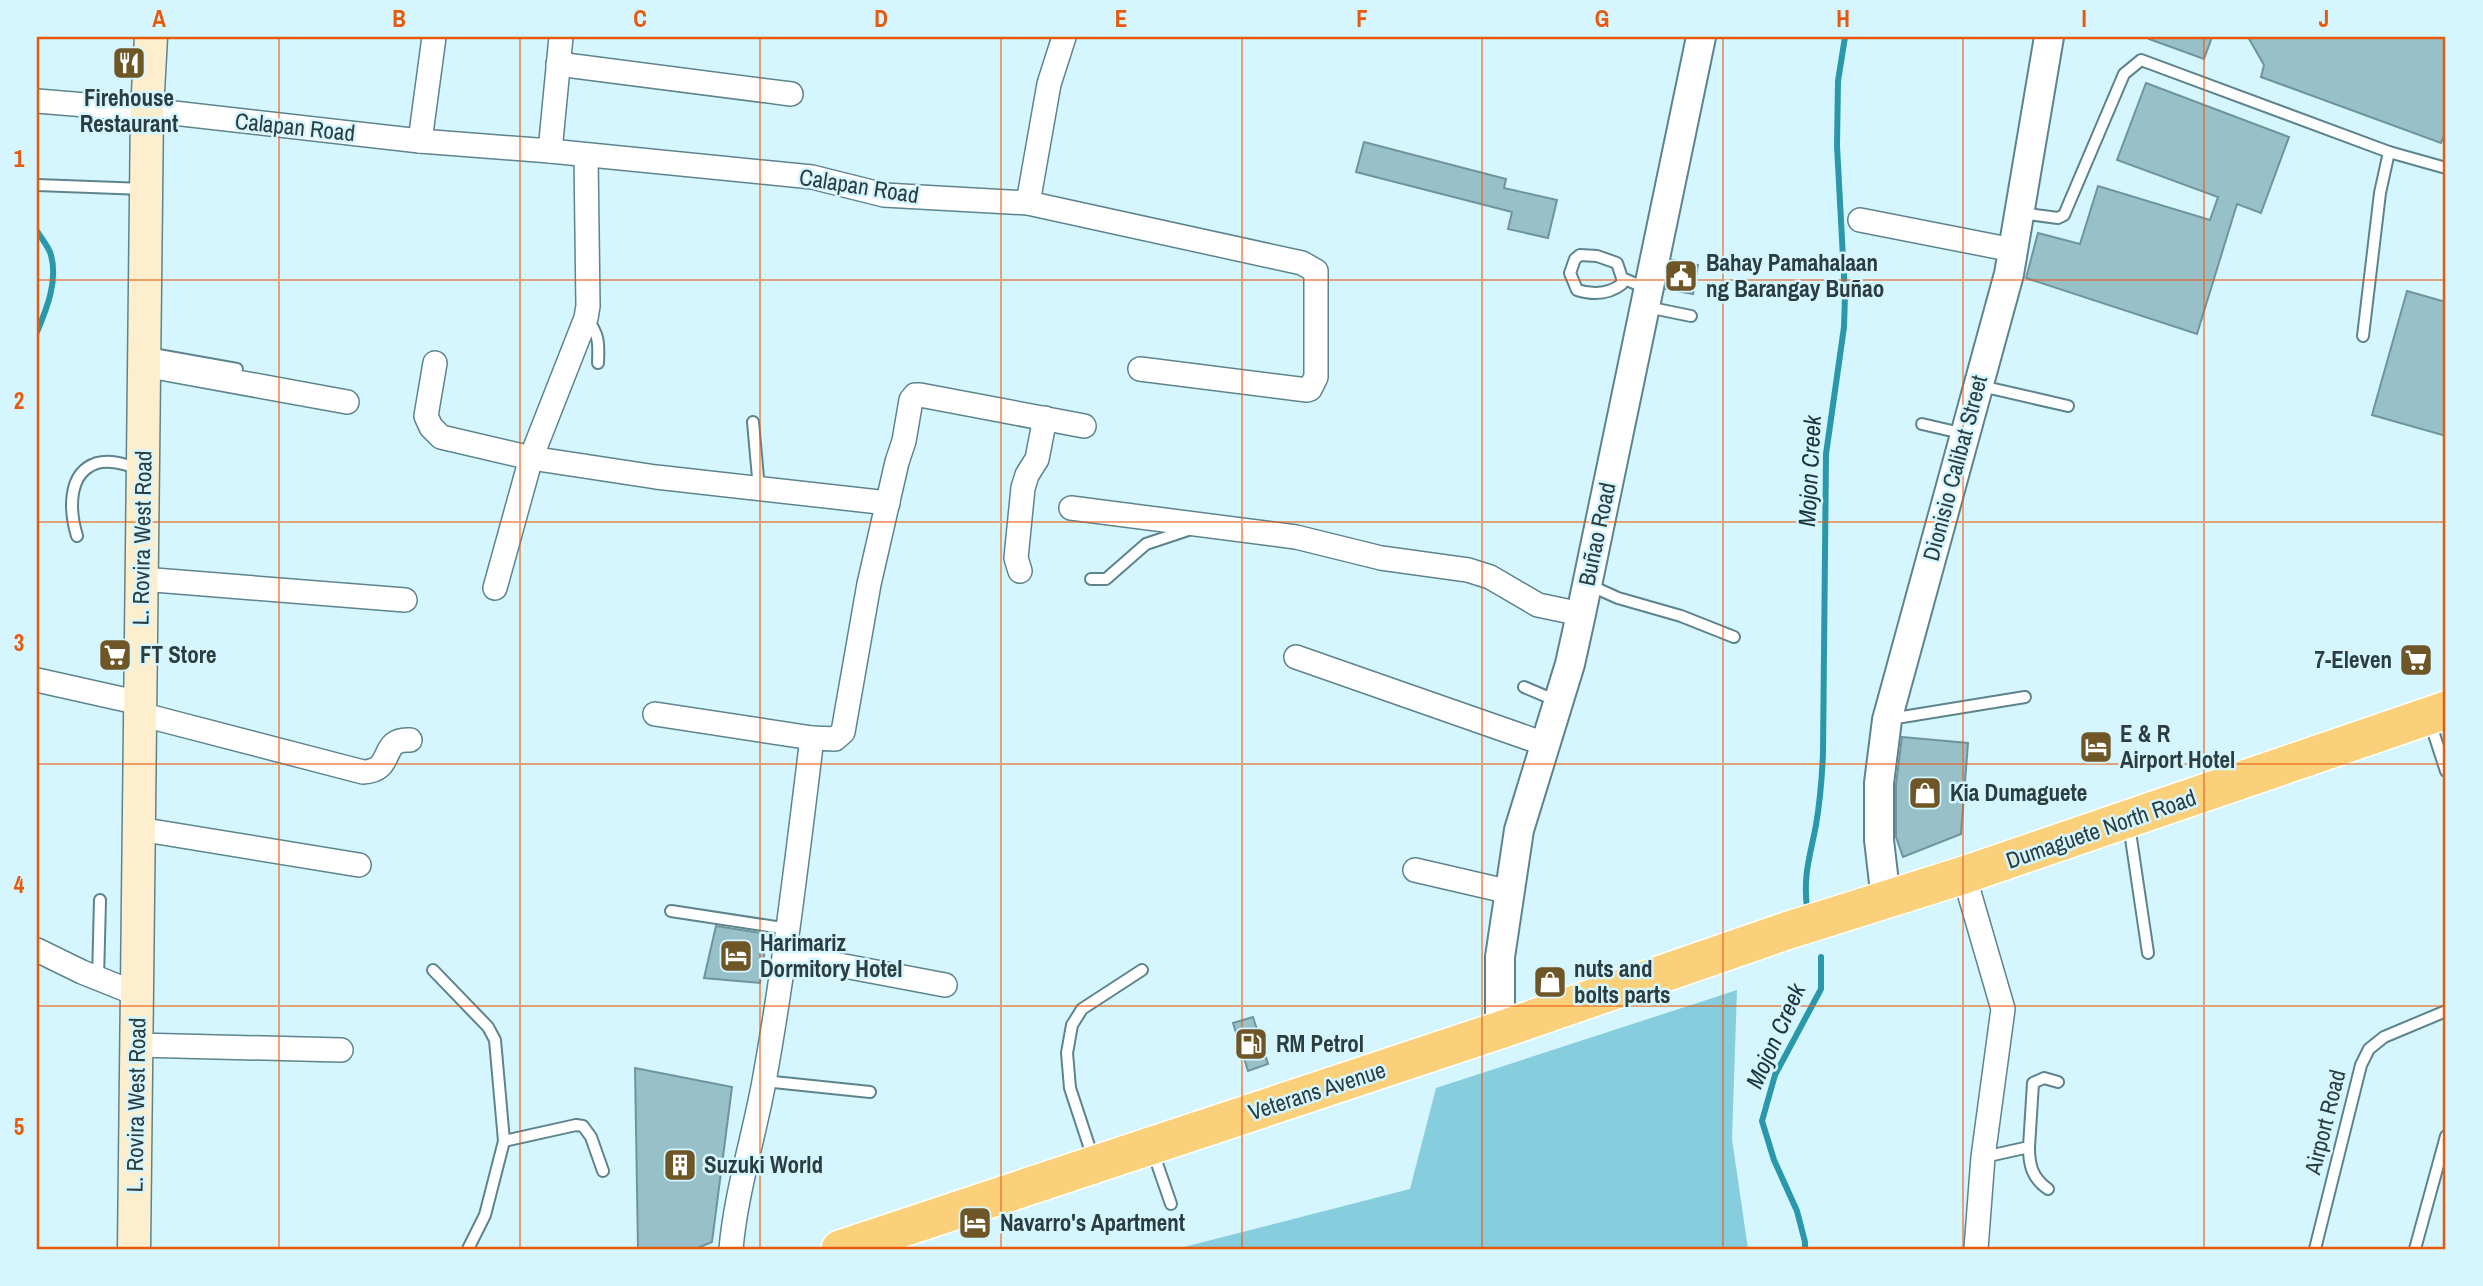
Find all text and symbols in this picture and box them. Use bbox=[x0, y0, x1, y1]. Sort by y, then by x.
text: A bbox=[152, 3, 166, 34]
text: B bbox=[392, 3, 406, 34]
text: C bbox=[633, 3, 647, 34]
text: D bbox=[874, 3, 888, 34]
text: E bbox=[1115, 3, 1127, 34]
text: F bbox=[1356, 3, 1368, 34]
text: G bbox=[1595, 3, 1609, 34]
text: H bbox=[1836, 3, 1850, 34]
text: I bbox=[2081, 3, 2087, 34]
text: J bbox=[2319, 3, 2329, 34]
restaurant icon: Firehouse Restaurant bbox=[110, 44, 148, 82]
place label: Firehouse Restaurant bbox=[80, 82, 178, 139]
street label: Calapan Road bbox=[233, 105, 357, 148]
text: 1 bbox=[14, 143, 25, 174]
street label: Calapan Road bbox=[797, 161, 921, 210]
place label: Bahay Pamahalaan ng Barangay Buñao bbox=[1706, 247, 1884, 304]
public building icon: Bahay Pamahalaan ng Barangay Buñao bbox=[1662, 257, 1700, 295]
street label: Dionisio Calibat Street bbox=[1915, 372, 1994, 564]
text: 2 bbox=[14, 385, 24, 416]
water label: Mojon Creek bbox=[1790, 413, 1828, 527]
street label: L. Rovira West Road bbox=[124, 450, 159, 626]
street label: Buñao Road bbox=[1570, 479, 1623, 588]
text: 3 bbox=[14, 627, 24, 658]
supermarket icon: FT Store bbox=[96, 636, 134, 674]
place label: FT Store bbox=[140, 639, 217, 670]
supermarket icon: 7-Eleven bbox=[2397, 641, 2435, 679]
place label: 7-Eleven bbox=[2314, 644, 2392, 675]
place label: E & R Airport Hotel bbox=[2120, 718, 2235, 775]
hotel icon: E & R Airport Hotel bbox=[2077, 728, 2115, 766]
shop icon: Kia Dumaguete bbox=[1906, 774, 1944, 812]
place label: Kia Dumaguete bbox=[1950, 777, 2087, 808]
street label: Dumaguete North Road bbox=[2002, 781, 2200, 876]
text: 4 bbox=[14, 869, 25, 900]
place label: Harimariz Dormitory Hotel bbox=[760, 927, 903, 984]
hotel icon: Harimariz Dormitory Hotel bbox=[717, 937, 755, 975]
place label: nuts and bolts parts bbox=[1574, 953, 1670, 1010]
shop icon: nuts and bolts parts bbox=[1531, 963, 1569, 1001]
water label: Mojon Creek bbox=[1738, 977, 1813, 1093]
street label: L. Rovira West Road bbox=[118, 1017, 153, 1193]
fuel station icon: RM Petrol bbox=[1232, 1025, 1270, 1063]
place label: RM Petrol bbox=[1276, 1028, 1364, 1059]
street label: Veterans Avenue bbox=[1244, 1054, 1389, 1127]
street label: Airport Road bbox=[2296, 1066, 2352, 1178]
text: 5 bbox=[14, 1111, 24, 1142]
building icon: Suzuki World bbox=[661, 1146, 699, 1184]
place label: Suzuki World bbox=[704, 1149, 823, 1180]
hotel icon: Navarro's Apartment bbox=[956, 1204, 994, 1242]
place label: Navarro's Apartment bbox=[1000, 1207, 1185, 1238]

